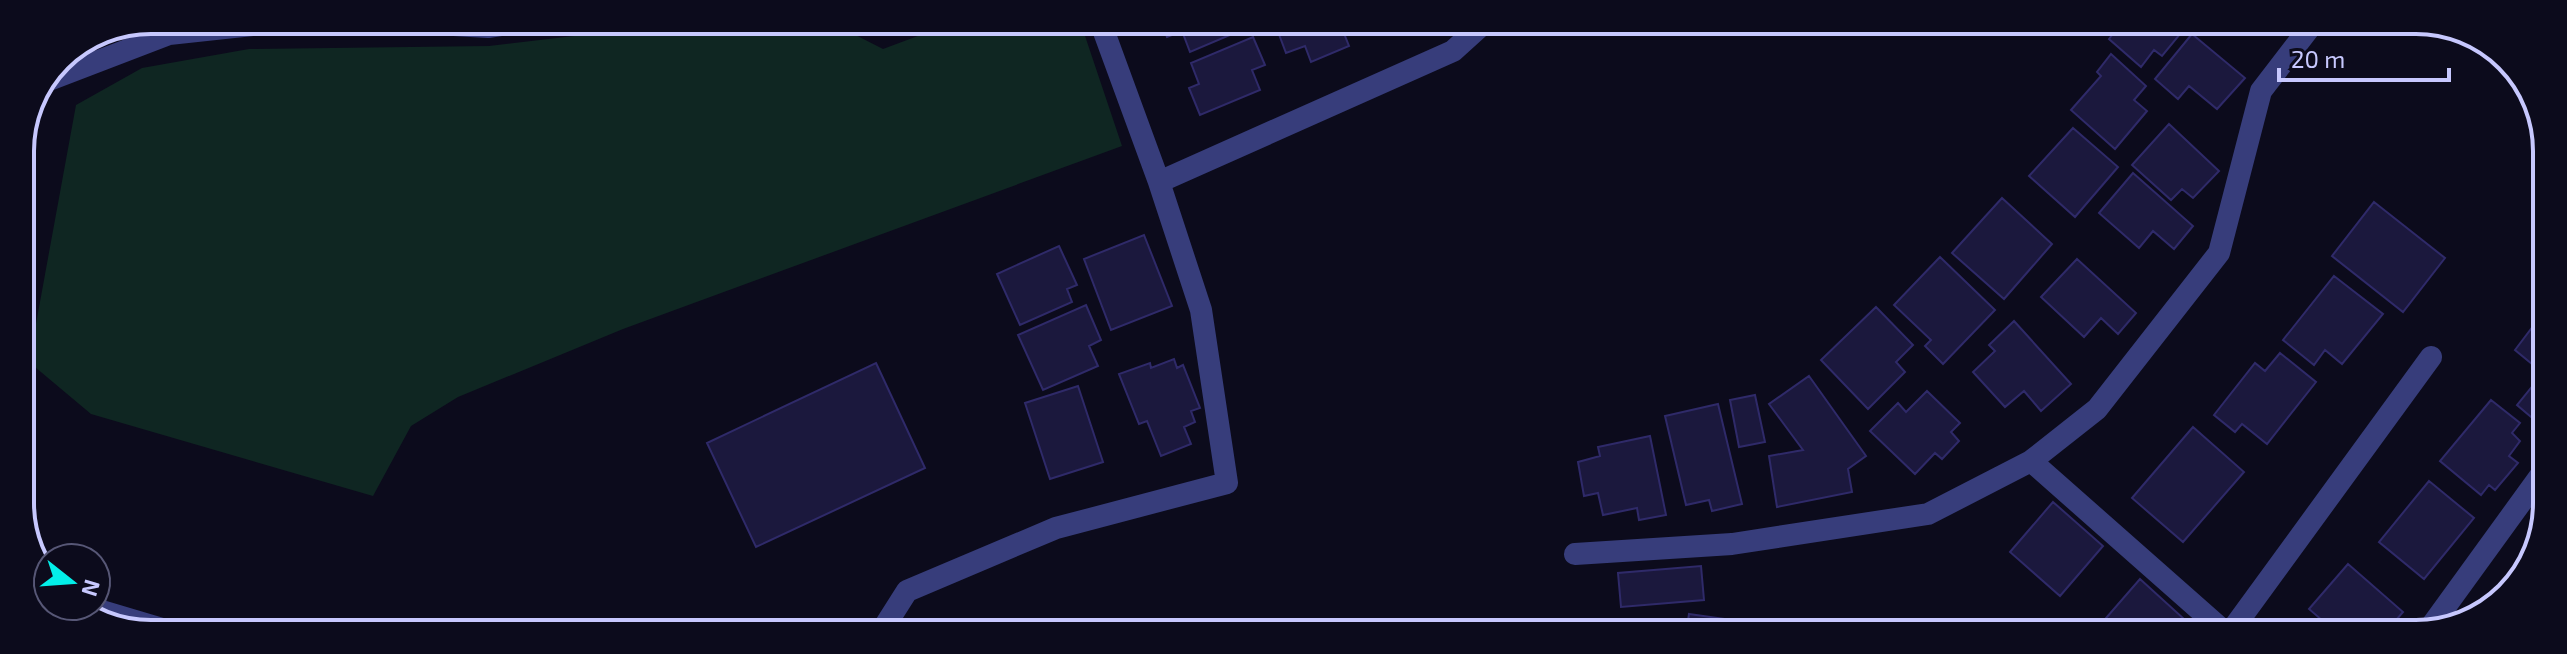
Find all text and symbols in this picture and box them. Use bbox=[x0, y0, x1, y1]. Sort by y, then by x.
scale bar bbox=[2279, 32, 2449, 82]
text: 20 m bbox=[2291, 44, 2345, 73]
north arrow bbox=[32, 542, 112, 622]
text: N bbox=[77, 577, 107, 600]

